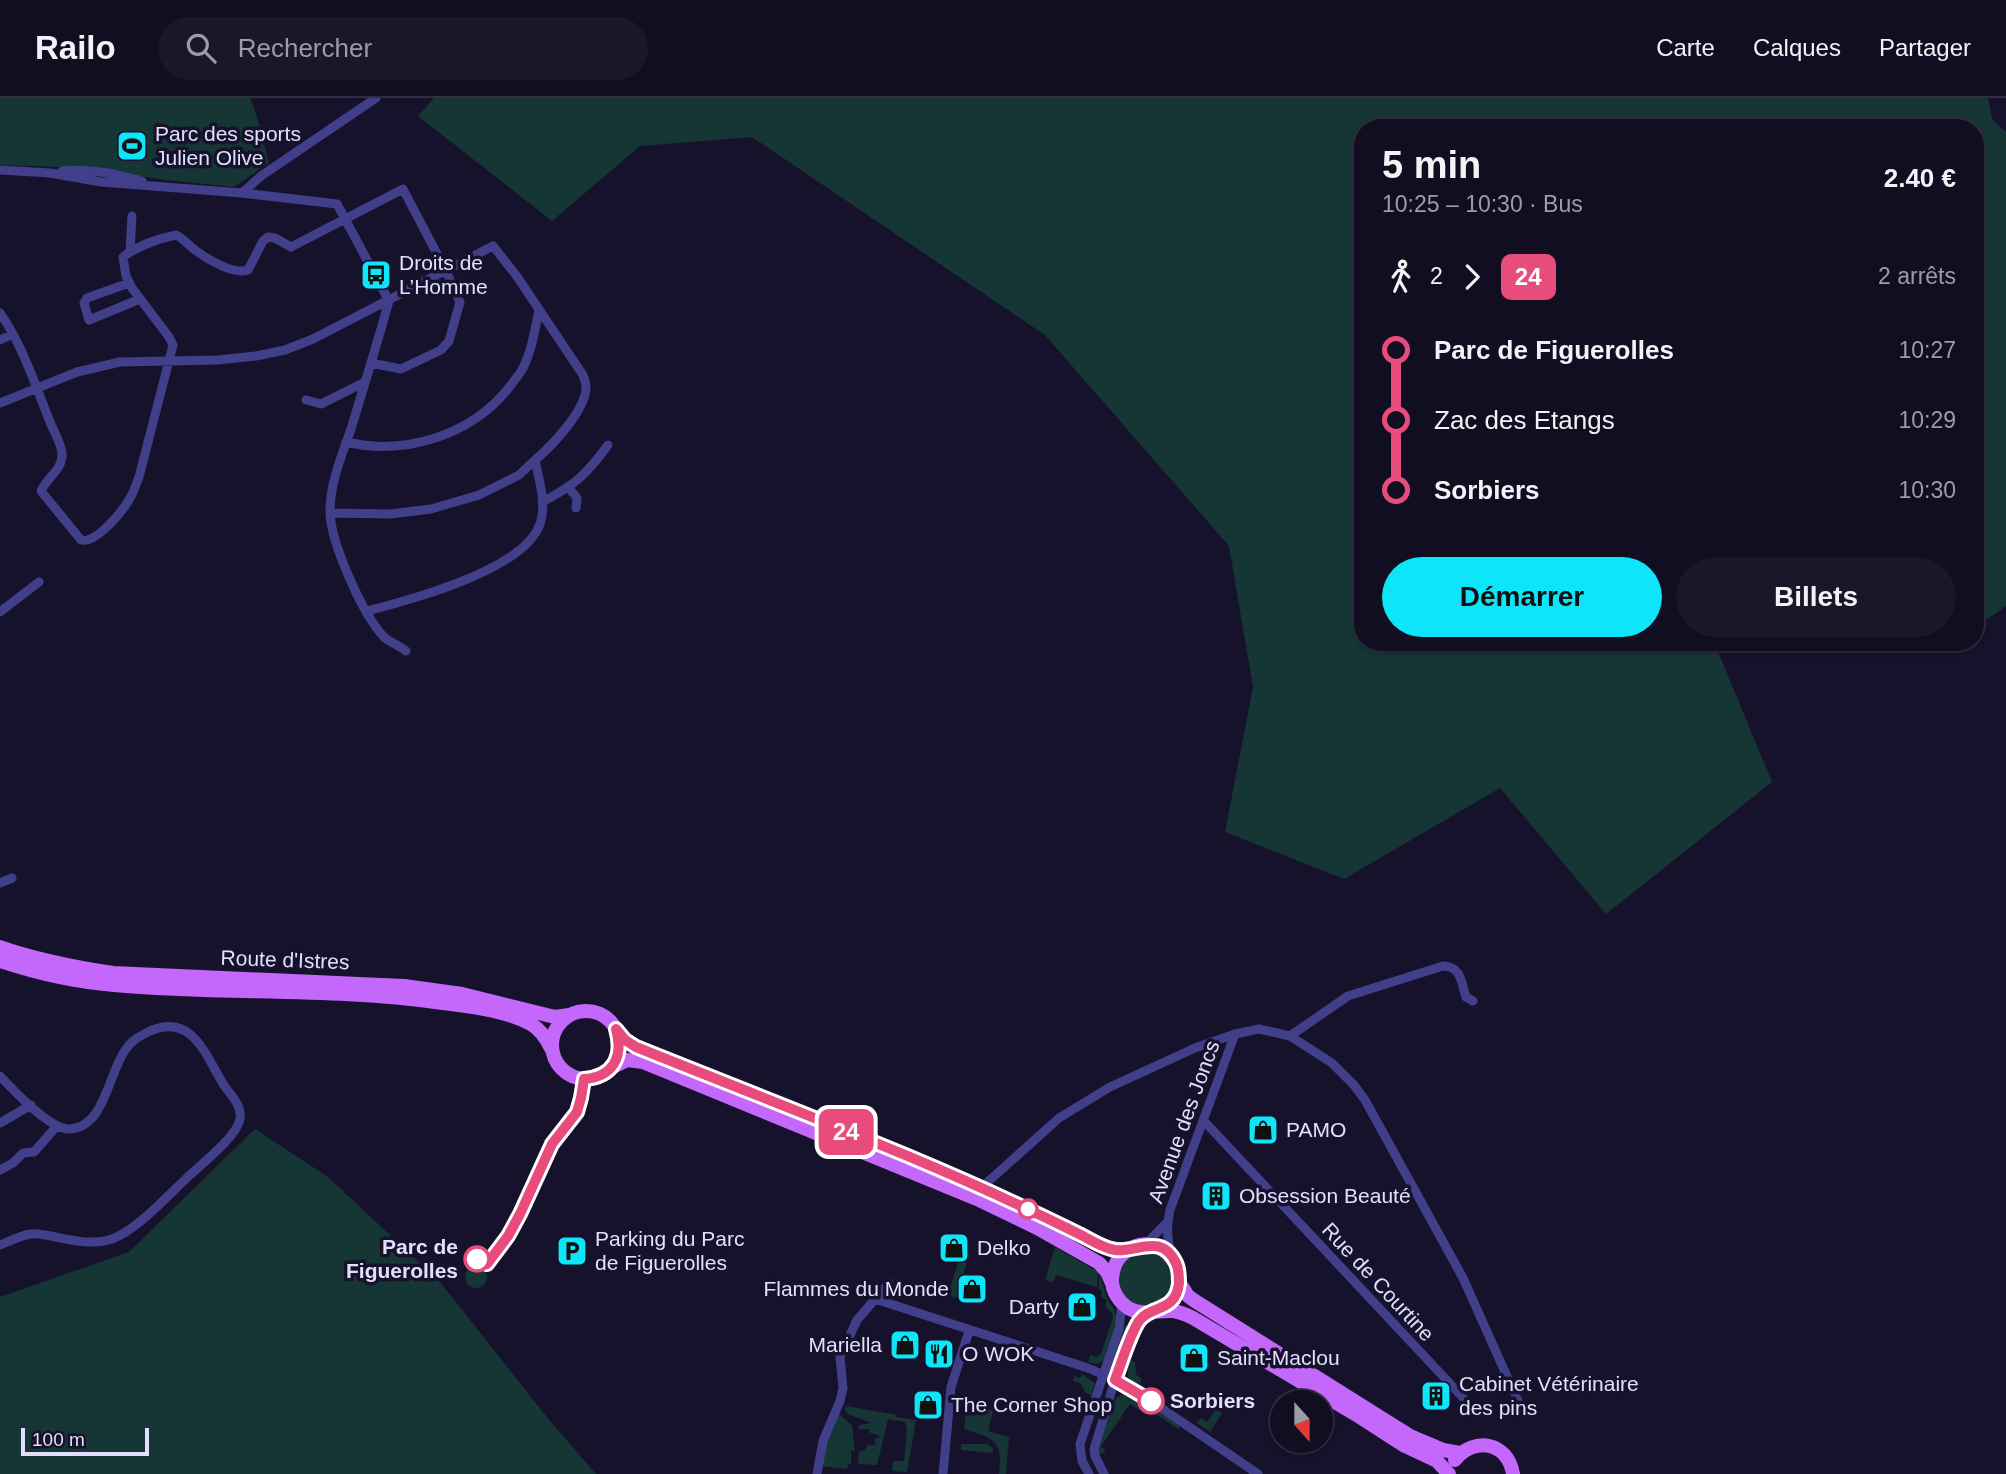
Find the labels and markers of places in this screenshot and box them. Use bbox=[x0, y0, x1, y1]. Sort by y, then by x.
place label: Parc des sports Julien Olive bbox=[155, 122, 301, 169]
sports icon: Parc des sports Julien Olive bbox=[115, 129, 149, 163]
place label: Droits de L’Homme bbox=[399, 251, 488, 298]
bus stop icon: Droits de L’Homme bbox=[359, 258, 393, 292]
shop icon: PAMO bbox=[1246, 1113, 1280, 1147]
place label: PAMO bbox=[1286, 1118, 1346, 1141]
building icon: Obsession Beauté bbox=[1199, 1179, 1233, 1213]
place label: Obsession Beauté bbox=[1239, 1184, 1411, 1207]
unlabelled marker bbox=[1018, 1199, 1038, 1219]
place label: Parking du Parc de Figuerolles bbox=[595, 1227, 744, 1274]
shop icon: Delko bbox=[937, 1231, 971, 1265]
parking icon: Parking du Parc de Figuerolles bbox=[555, 1234, 589, 1268]
place label: Parc de Figuerolles bbox=[346, 1235, 458, 1282]
place label: Delko bbox=[977, 1236, 1031, 1259]
marker: Parc de Figuerolles bbox=[464, 1246, 490, 1272]
shop icon: Flammes du Monde bbox=[955, 1272, 989, 1306]
place label: Flammes du Monde bbox=[763, 1277, 949, 1300]
shop icon: Darty bbox=[1065, 1290, 1099, 1324]
place label: Darty bbox=[1009, 1295, 1059, 1318]
shop icon: Mariella bbox=[888, 1328, 922, 1362]
place label: Mariella bbox=[808, 1333, 882, 1356]
restaurant icon: O WOK bbox=[922, 1337, 956, 1371]
shop icon: Saint-Maclou bbox=[1177, 1341, 1211, 1375]
place label: O WOK bbox=[962, 1342, 1034, 1365]
place label: Saint-Maclou bbox=[1217, 1346, 1340, 1369]
place label: Cabinet Vétérinaire des pins bbox=[1459, 1372, 1639, 1419]
building icon: Cabinet Vétérinaire des pins bbox=[1419, 1379, 1453, 1413]
shop icon: The Corner Shop bbox=[911, 1388, 945, 1422]
marker: Sorbiers bbox=[1138, 1388, 1164, 1414]
place label: Sorbiers bbox=[1170, 1389, 1255, 1412]
place label: The Corner Shop bbox=[951, 1393, 1112, 1416]

